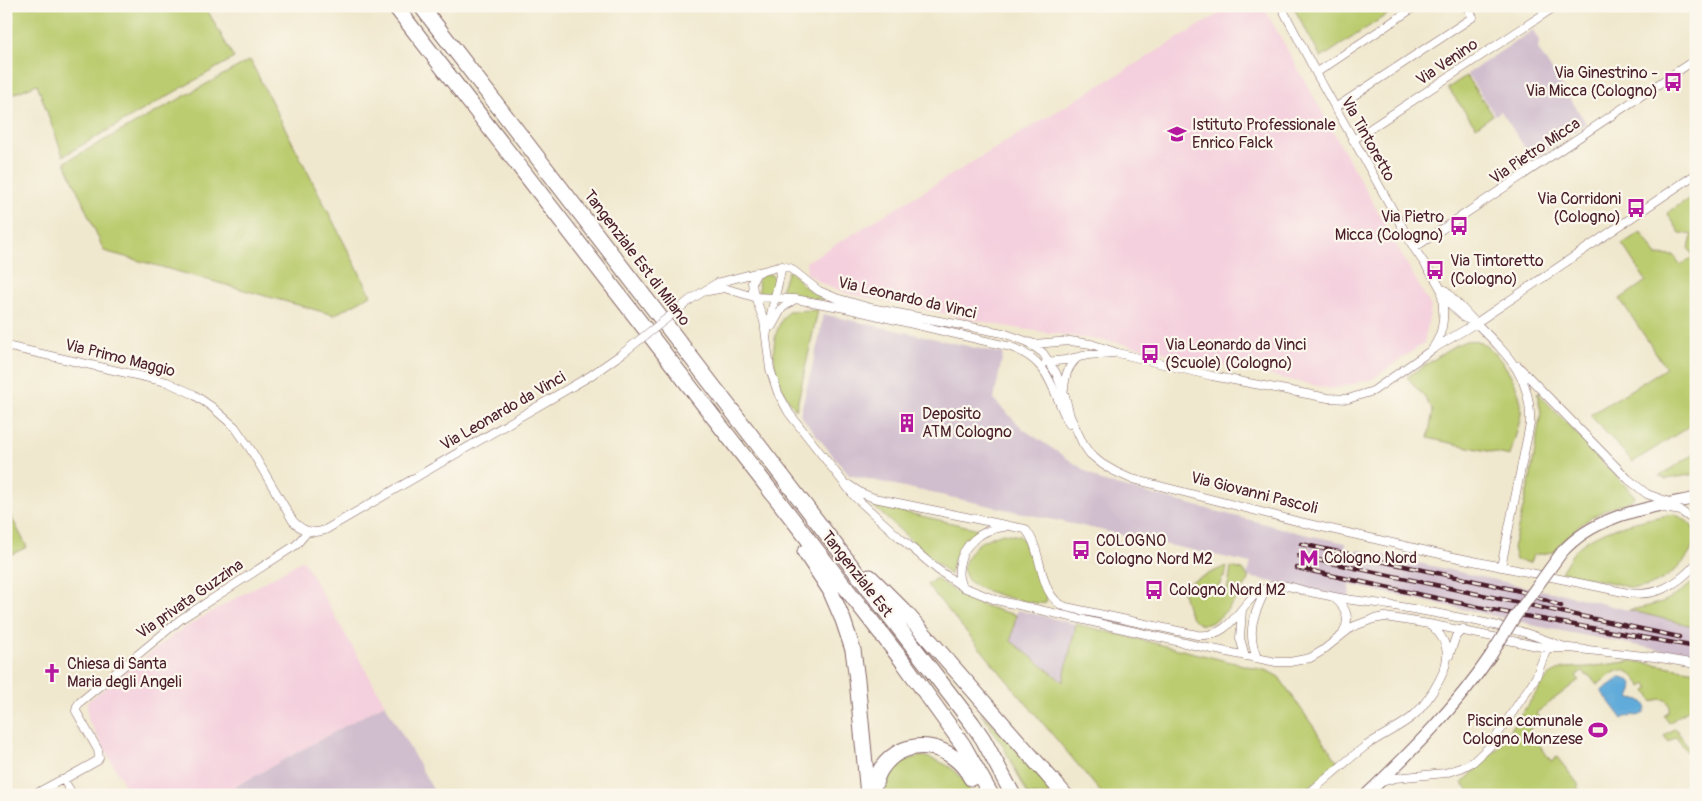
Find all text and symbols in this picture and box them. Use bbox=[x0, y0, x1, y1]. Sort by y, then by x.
street label: Via Venino bbox=[1412, 34, 1482, 90]
place label: Via Ginestrino - Via Micca (Cologno) bbox=[1526, 63, 1658, 101]
bus stop icon: Via Ginestrino - Via Micca (Cologno) bbox=[1662, 71, 1684, 93]
street label: Via Tintoretto bbox=[1337, 93, 1400, 185]
street label: Via Pietro Micca bbox=[1486, 113, 1584, 189]
place label: Istituto Professionale Enrico Falck bbox=[1192, 115, 1336, 153]
school or university icon: Istituto Professionale Enrico Falck bbox=[1166, 123, 1188, 145]
street label: Tangenziale Est di Milano bbox=[579, 186, 695, 330]
place label: Via Corridoni (Cologno) bbox=[1537, 189, 1621, 227]
bus stop icon: Via Corridoni (Cologno) bbox=[1625, 197, 1647, 219]
place label: Via Pietro Micca (Cologno) bbox=[1335, 207, 1444, 245]
bus stop icon: Via Pietro Micca (Cologno) bbox=[1448, 215, 1470, 237]
place label: Via Tintoretto (Cologno) bbox=[1450, 251, 1544, 289]
bus stop icon: Via Tintoretto (Cologno) bbox=[1424, 259, 1446, 281]
street label: Via Leonardo da Vinci bbox=[836, 272, 978, 324]
street label: Via Primo Maggio bbox=[63, 335, 178, 381]
place label: Via Leonardo da Vinci (Scuole) (Cologno) bbox=[1165, 335, 1306, 373]
bus stop icon: Via Leonardo da Vinci (Scuole) (Cologno) bbox=[1139, 343, 1161, 365]
street label: Via Leonardo da Vinci bbox=[437, 367, 569, 455]
place label: Deposito ATM Cologno bbox=[922, 404, 1012, 442]
building icon: Deposito ATM Cologno bbox=[896, 412, 918, 434]
street label: Via Giovanni Pascoli bbox=[1188, 468, 1320, 518]
street label: Tangenziale Est bbox=[817, 527, 897, 622]
place label: COLOGNO Cologno Nord M2 bbox=[1096, 531, 1213, 569]
bus stop icon: COLOGNO Cologno Nord M2 bbox=[1070, 539, 1092, 561]
metro station icon: Cologno Nord bbox=[1298, 547, 1320, 569]
place label: Cologno Nord bbox=[1324, 548, 1417, 568]
street label: Via privata Guzzina bbox=[133, 555, 247, 643]
bus stop icon: Cologno Nord M2 bbox=[1143, 579, 1165, 601]
place label: Cologno Nord M2 bbox=[1169, 580, 1286, 600]
place label: Chiesa di Santa Maria degli Angeli bbox=[67, 654, 182, 692]
church icon: Chiesa di Santa Maria degli Angeli bbox=[41, 662, 63, 684]
place label: Piscina comunale Cologno Monzese bbox=[1462, 711, 1583, 749]
sports icon: Piscina comunale Cologno Monzese bbox=[1587, 719, 1609, 741]

